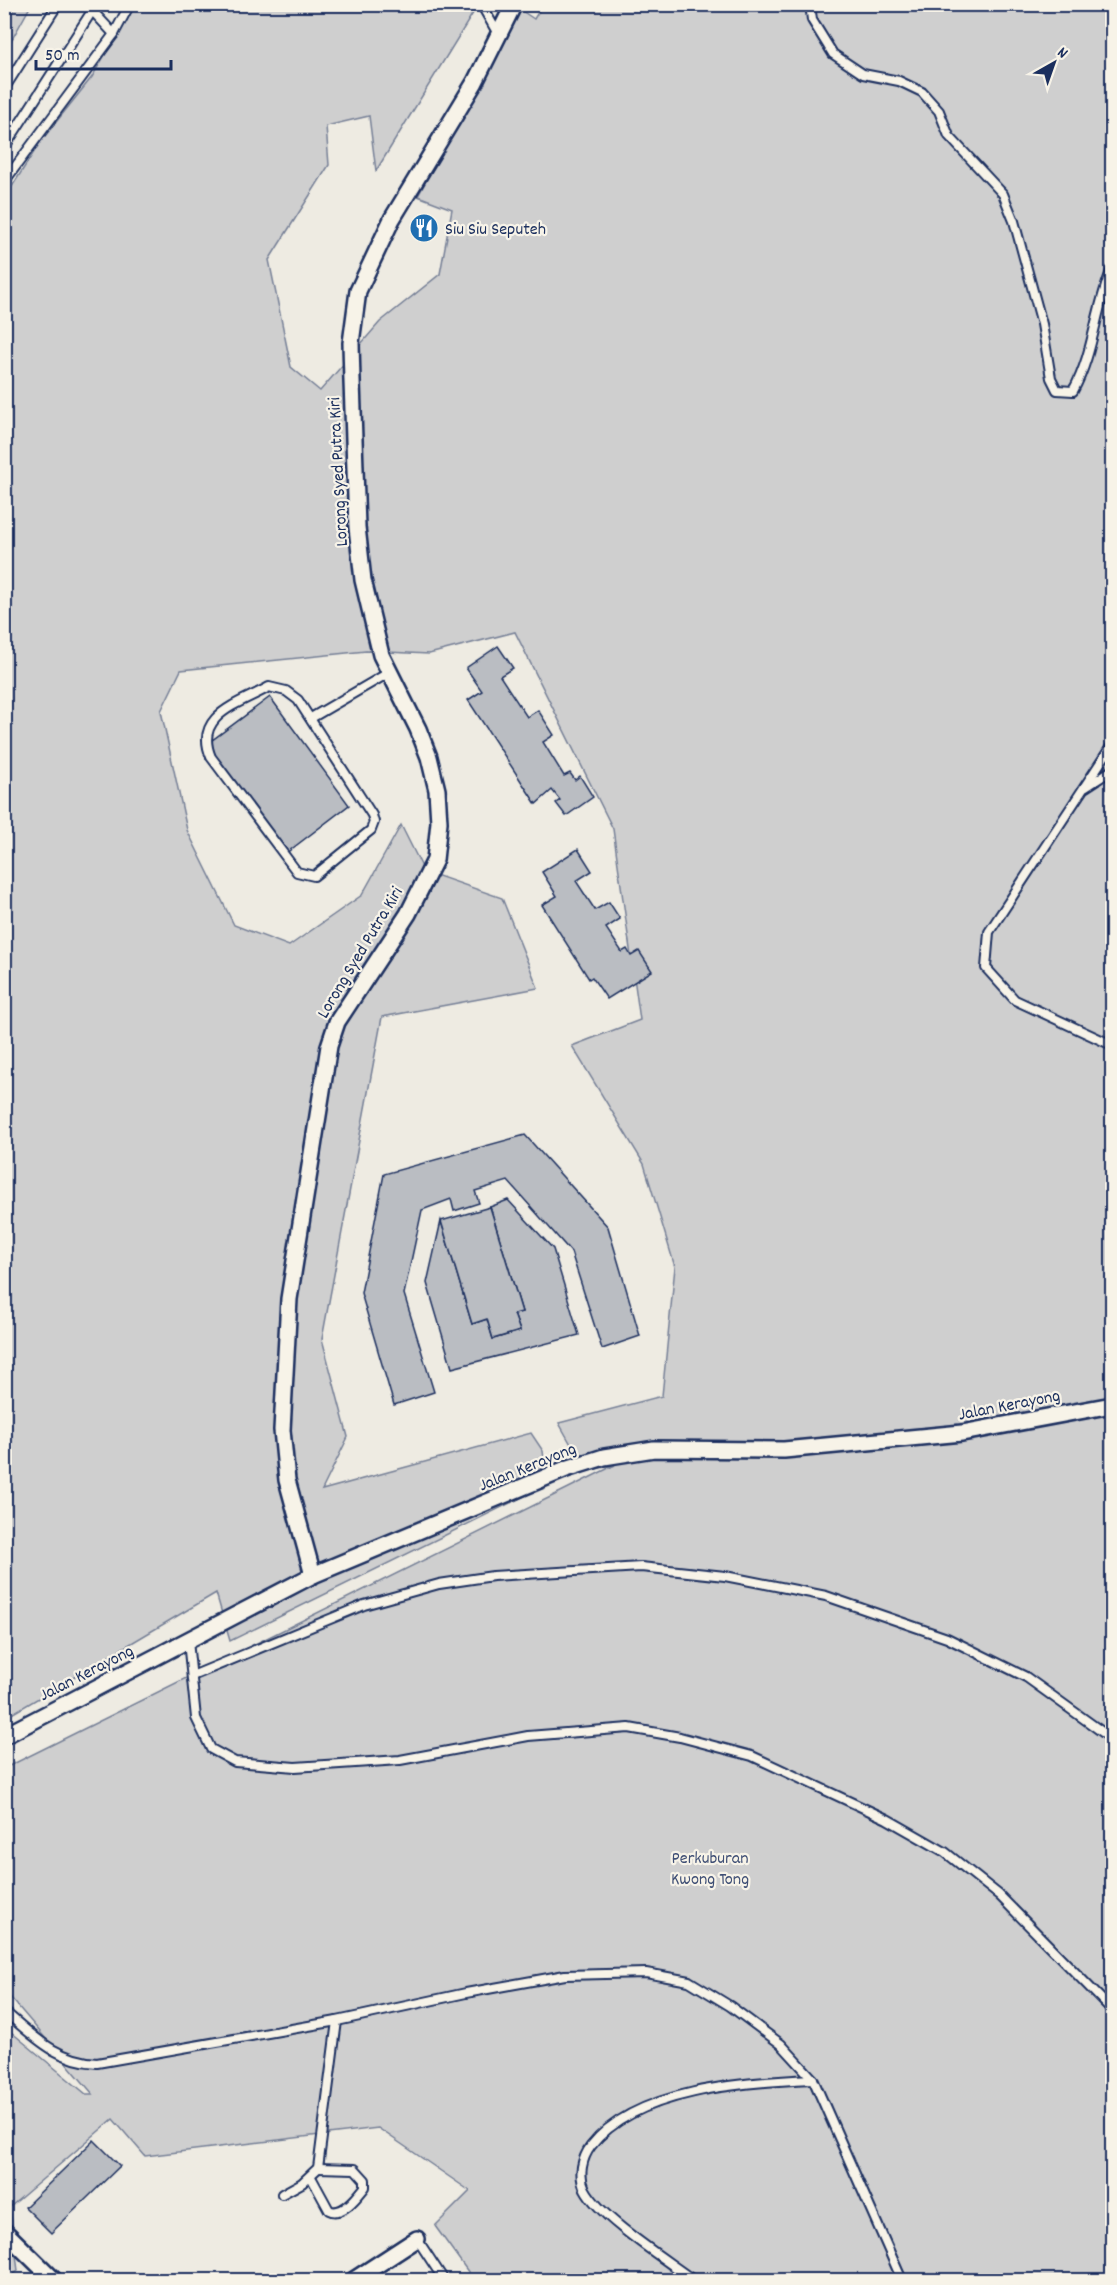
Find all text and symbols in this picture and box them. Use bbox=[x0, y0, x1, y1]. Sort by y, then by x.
scale bar bbox=[36, 33, 171, 71]
north arrow bbox=[1024, 33, 1084, 93]
text: N bbox=[1052, 42, 1073, 65]
text: 50 m bbox=[45, 44, 80, 69]
restaurant icon: Siu Siu Seputeh bbox=[408, 212, 440, 244]
place label: Siu Siu Seputeh bbox=[445, 218, 546, 243]
street label: Lorong Syed Putra Kiri bbox=[323, 397, 356, 547]
street label: Lorong Syed Putra Kiri bbox=[312, 883, 410, 1024]
street label: Jalan Kerayong bbox=[957, 1384, 1063, 1429]
street label: Jalan Kerayong bbox=[475, 1437, 580, 1499]
street label: Jalan Kerayong bbox=[36, 1640, 139, 1709]
park label: Perkuburan Kwong Tong bbox=[671, 1847, 749, 1893]

